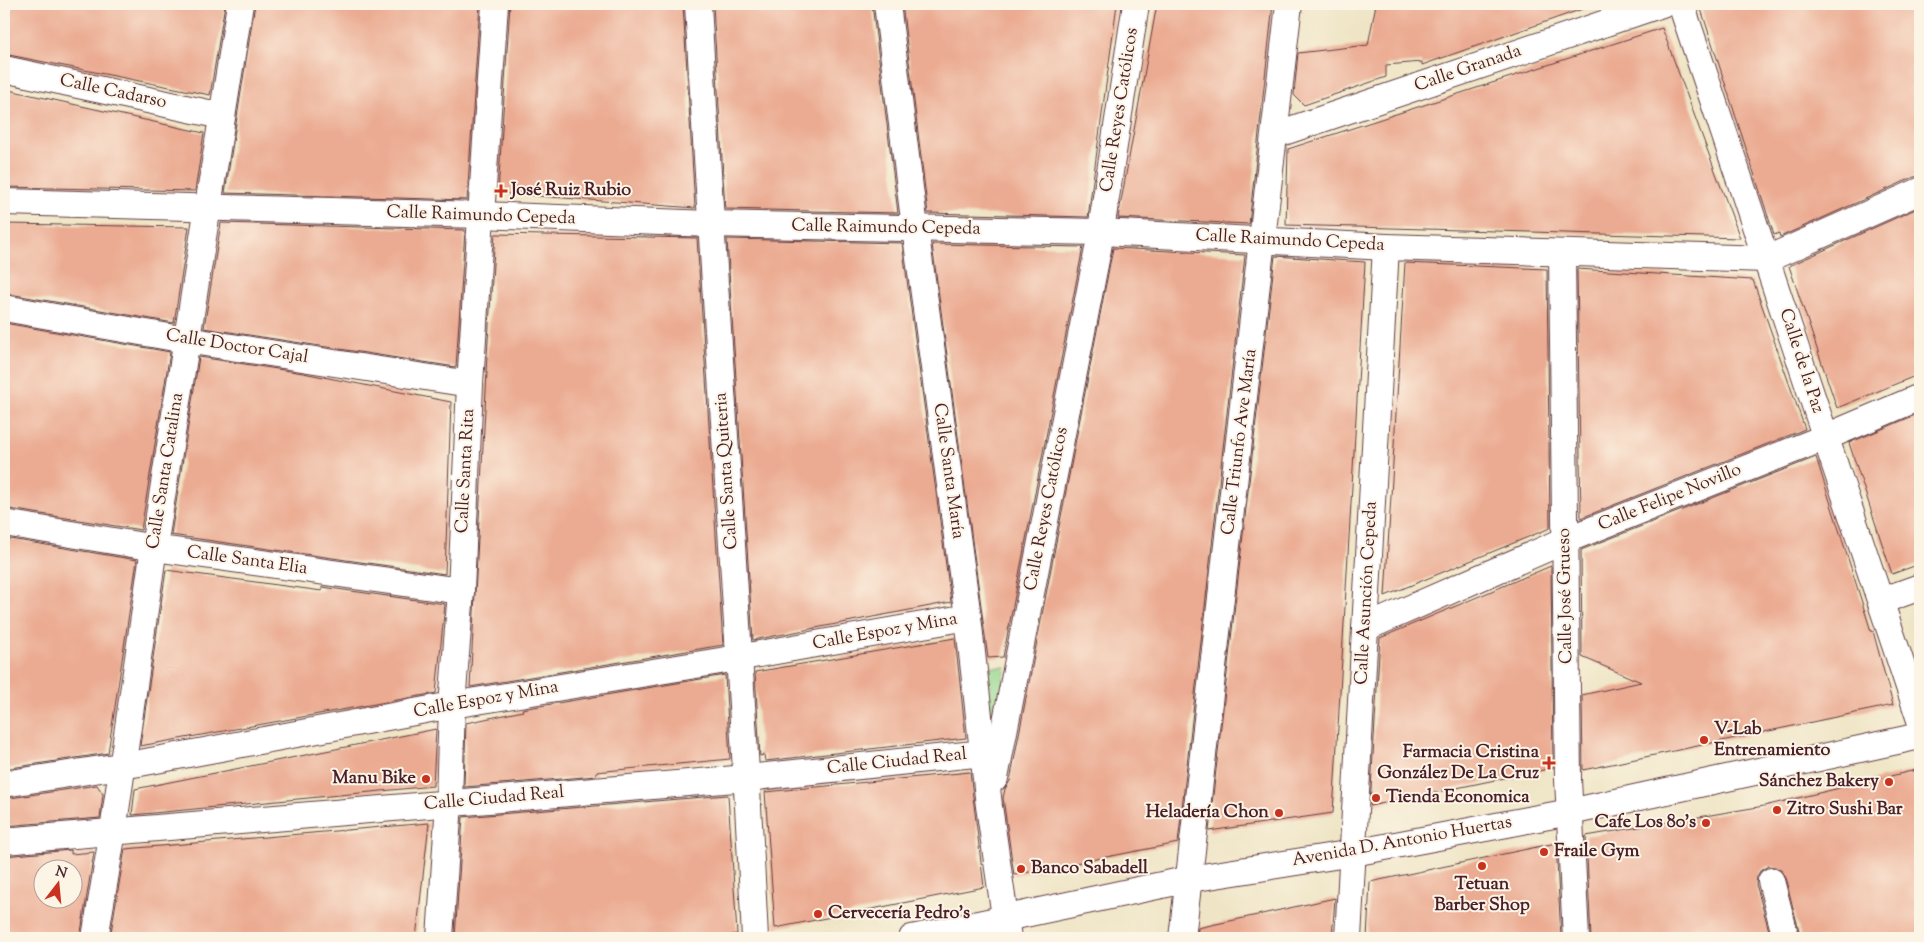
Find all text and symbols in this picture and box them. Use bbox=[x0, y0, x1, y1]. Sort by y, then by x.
street label: Calle Reyes Católicos bbox=[1094, 26, 1146, 194]
street label: Calle Granada bbox=[1411, 39, 1525, 99]
street label: Calle Cadarso bbox=[57, 68, 169, 116]
place label: José Ruiz Rubio bbox=[509, 178, 631, 204]
marker: José Ruiz Rubio bbox=[495, 185, 507, 197]
street label: Calle Raimundo Cepeda bbox=[386, 200, 576, 232]
street label: Calle Raimundo Cepeda bbox=[791, 213, 981, 243]
street label: Calle Raimundo Cepeda bbox=[1195, 223, 1385, 259]
street label: Calle de la Paz bbox=[1772, 305, 1830, 417]
street label: Calle Doctor Cajal bbox=[164, 323, 310, 371]
street label: Calle Triunfo Ave María bbox=[1216, 347, 1264, 537]
street label: Calle Santa Catalina bbox=[141, 391, 191, 551]
street label: Calle Santa Quiteria bbox=[709, 391, 745, 551]
street label: Calle Santa María bbox=[926, 401, 970, 541]
street label: Calle Santa Rita bbox=[450, 408, 482, 534]
street label: Calle Reyes Católicos bbox=[1018, 425, 1076, 593]
street label: Calle Felipe Novillo bbox=[1594, 457, 1746, 539]
street label: Calle Asunción Cepeda bbox=[1349, 501, 1385, 685]
street label: Calle José Grueso bbox=[1552, 528, 1580, 664]
street label: Calle Santa Elia bbox=[185, 540, 309, 582]
street label: Calle Espoz y Mina bbox=[811, 606, 959, 658]
street label: Calle Espoz y Mina bbox=[412, 674, 560, 726]
place label: V-Lab Entrenamiento bbox=[1714, 717, 1830, 764]
marker: V-Lab Entrenamiento bbox=[1698, 734, 1710, 746]
place label: Farmacia Cristina González De La Cruz bbox=[1377, 740, 1540, 787]
street label: Calle Ciudad Real bbox=[826, 742, 968, 782]
marker: Farmacia Cristina González De La Cruz bbox=[1543, 757, 1555, 769]
place label: Manu Bike bbox=[332, 766, 417, 792]
place label: Sánchez Bakery bbox=[1759, 769, 1879, 795]
marker: Manu Bike bbox=[420, 773, 432, 785]
marker: Sánchez Bakery bbox=[1883, 776, 1895, 788]
street label: Calle Ciudad Real bbox=[423, 780, 565, 818]
place label: Tienda Economica bbox=[1386, 785, 1530, 811]
marker: Tienda Economica bbox=[1370, 792, 1382, 804]
place label: Zitro Sushi Bar bbox=[1787, 797, 1903, 823]
place label: Heladería Chon bbox=[1146, 800, 1269, 826]
marker: Zitro Sushi Bar bbox=[1771, 804, 1783, 816]
marker: Heladería Chon bbox=[1273, 807, 1285, 819]
street label: Avenida D. Antonio Huertas bbox=[1290, 810, 1514, 874]
place label: Cafe Los 80's bbox=[1594, 810, 1696, 836]
marker: Cafe Los 80's bbox=[1700, 817, 1712, 829]
place label: Fraile Gym bbox=[1554, 839, 1640, 865]
marker: Fraile Gym bbox=[1538, 846, 1550, 858]
place label: Banco Sabadell bbox=[1031, 856, 1149, 882]
north arrow bbox=[32, 860, 82, 910]
marker: Tetuan Barber Shop bbox=[1476, 860, 1488, 872]
text: N bbox=[53, 862, 69, 885]
marker: Banco Sabadell bbox=[1015, 863, 1027, 875]
place label: Tetuan Barber Shop bbox=[1434, 872, 1530, 919]
place label: Cervecería Pedro's bbox=[828, 901, 970, 927]
marker: Cervecería Pedro's bbox=[812, 908, 824, 920]

